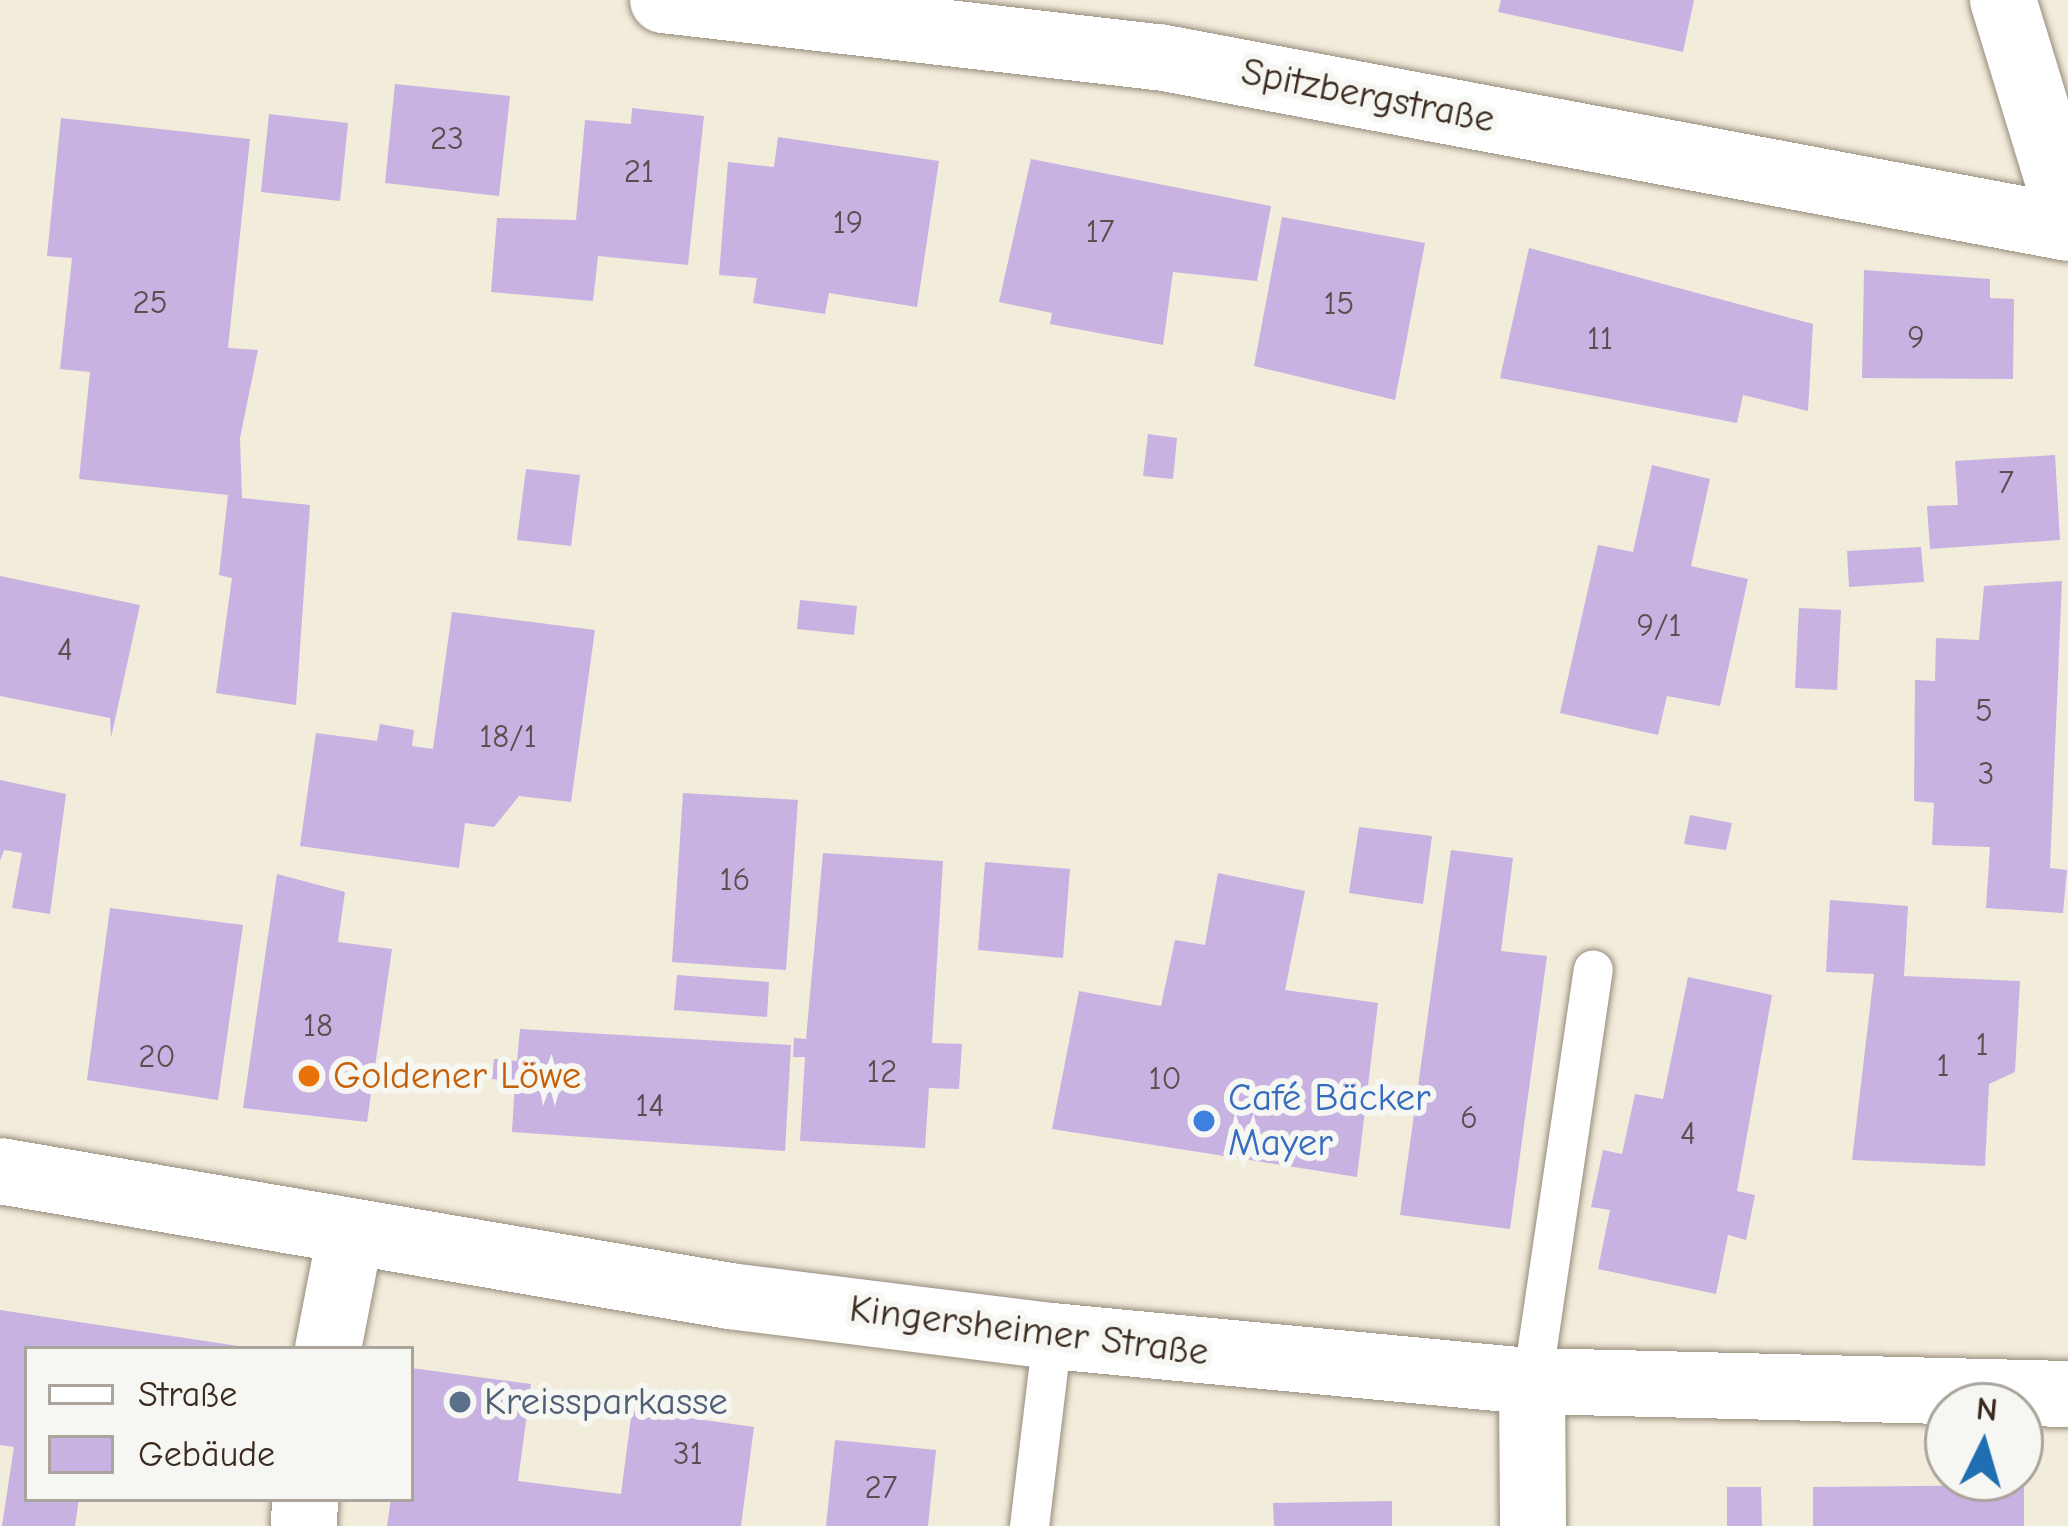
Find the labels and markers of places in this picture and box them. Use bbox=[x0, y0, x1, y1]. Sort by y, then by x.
place label: Goldener Löwe bbox=[333, 1053, 581, 1099]
marker: Goldener Löwe bbox=[296, 1063, 322, 1089]
place label: Café Bäcker Mayer bbox=[1228, 1076, 1431, 1167]
marker: Café Bäcker Mayer bbox=[1191, 1108, 1217, 1134]
place label: Kreissparkasse bbox=[484, 1379, 728, 1425]
marker: Kreissparkasse bbox=[447, 1389, 473, 1415]

